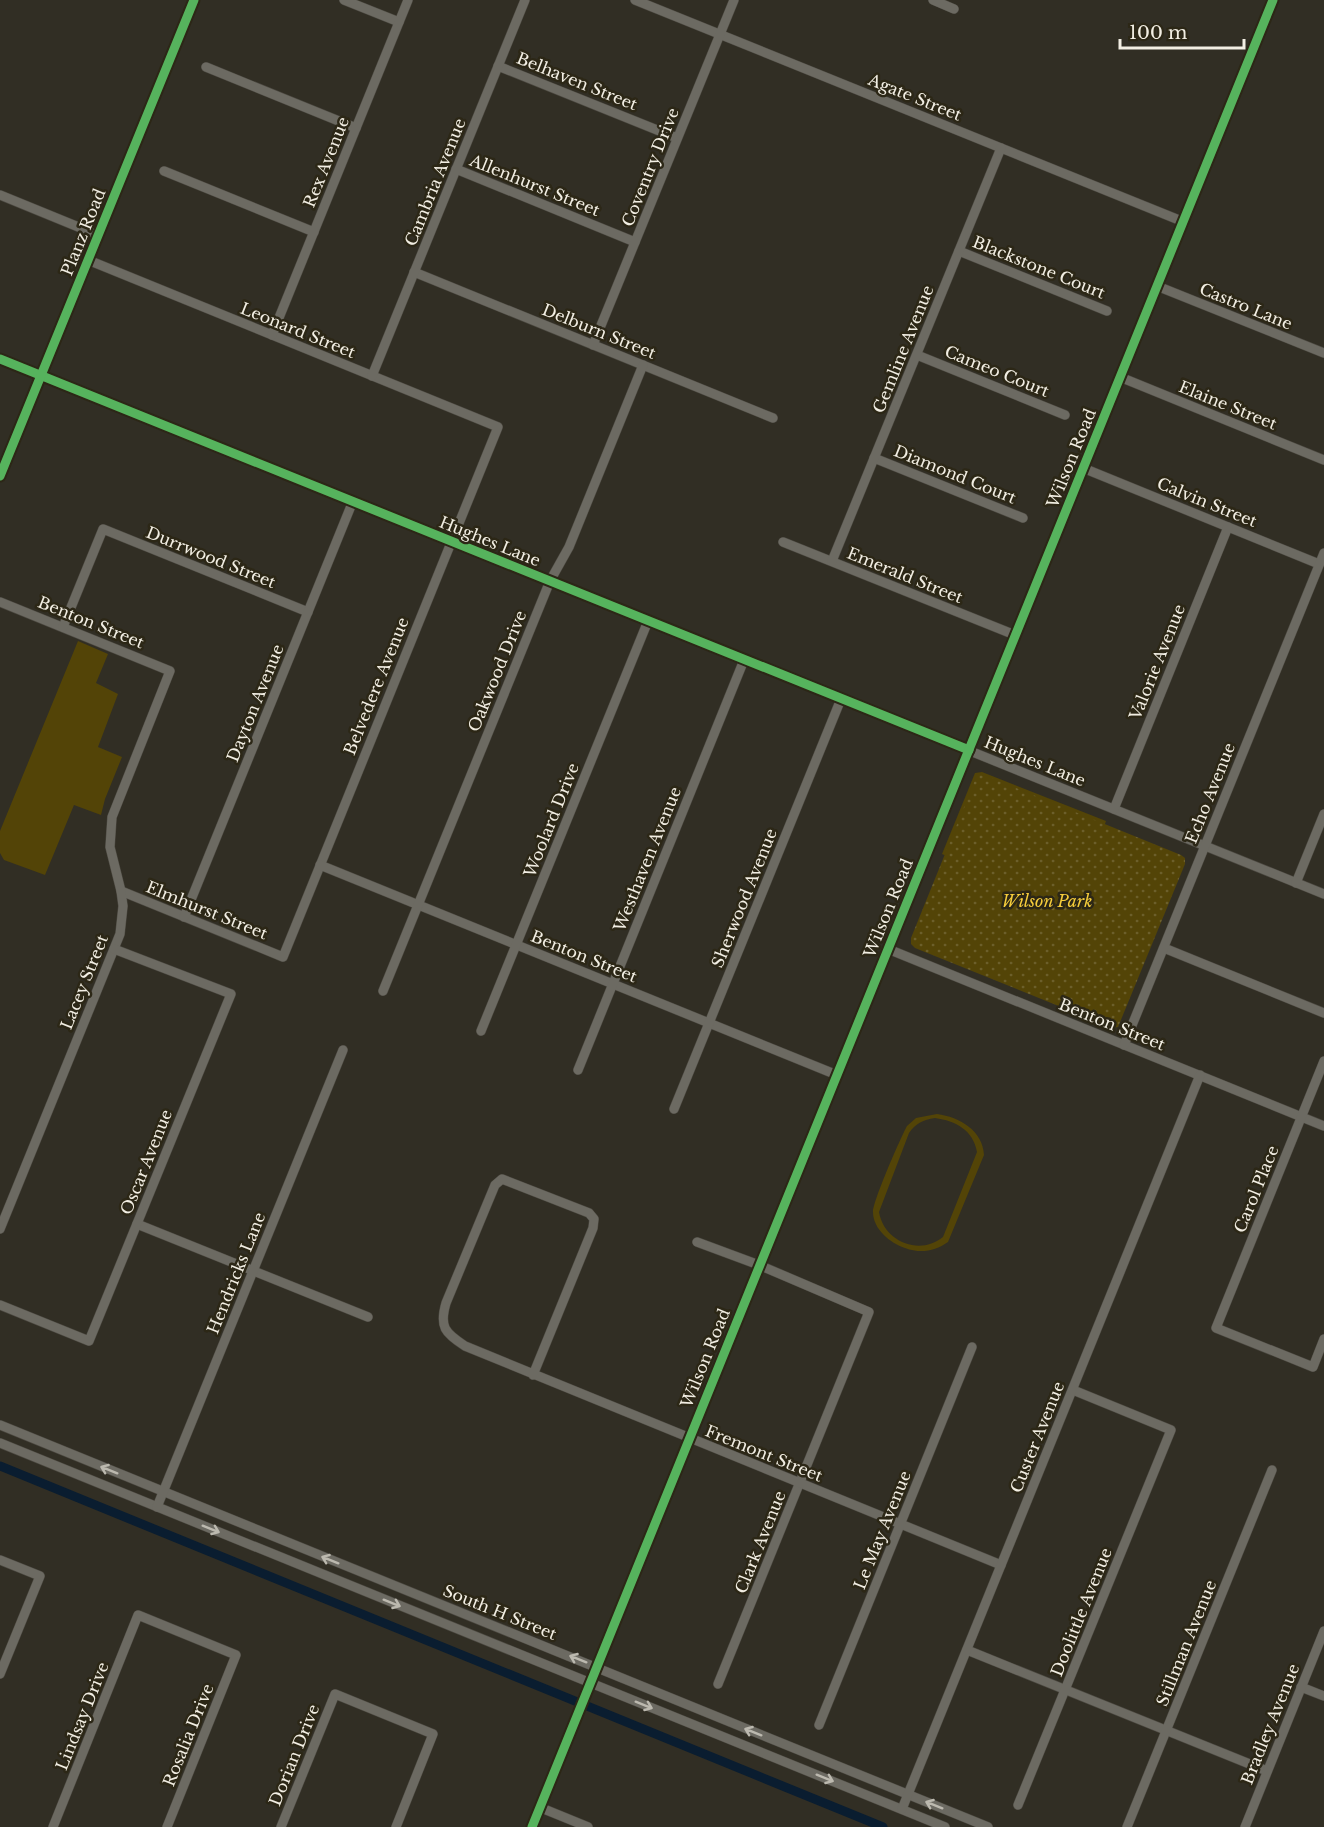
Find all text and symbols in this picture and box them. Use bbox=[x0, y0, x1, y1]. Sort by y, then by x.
scale bar bbox=[1120, 12, 1244, 50]
text: 100 m bbox=[1129, 22, 1187, 44]
street label: Belhaven Street bbox=[514, 48, 640, 114]
street label: Agate Street bbox=[865, 69, 965, 125]
street label: Coventry Drive bbox=[617, 105, 683, 229]
street label: Rex Avenue bbox=[299, 114, 353, 210]
street label: Cambria Avenue bbox=[400, 115, 470, 249]
street label: Allenhurst Street bbox=[466, 149, 603, 220]
street label: Planz Road bbox=[56, 185, 110, 278]
street label: Blackstone Court bbox=[970, 231, 1108, 303]
street label: Castro Lane bbox=[1197, 278, 1295, 334]
street label: Gemline Avenue bbox=[868, 282, 938, 416]
street label: Leonard Street bbox=[238, 298, 358, 362]
street label: Delburn Street bbox=[539, 299, 659, 363]
street label: Cameo Court bbox=[942, 341, 1052, 401]
street label: Elaine Street bbox=[1176, 376, 1280, 434]
street label: Wilson Road bbox=[1042, 405, 1100, 511]
street label: Diamond Court bbox=[891, 440, 1019, 508]
street label: Calvin Street bbox=[1154, 473, 1260, 531]
street label: Hughes Lane bbox=[436, 512, 544, 570]
street label: Durrwood Street bbox=[143, 522, 279, 592]
street label: Emerald Street bbox=[844, 543, 966, 607]
street label: Benton Street bbox=[35, 592, 147, 652]
street label: Valorie Avenue bbox=[1124, 601, 1189, 724]
street label: Oakwood Drive bbox=[464, 607, 530, 735]
street label: Belvedere Avenue bbox=[339, 614, 413, 758]
street label: Dayton Avenue bbox=[222, 641, 288, 765]
street label: Hughes Lane bbox=[981, 732, 1089, 790]
street label: Echo Avenue bbox=[1181, 740, 1239, 846]
street label: Woolard Drive bbox=[519, 760, 583, 881]
street label: Westhaven Avenue bbox=[608, 784, 685, 935]
street label: Sherwood Avenue bbox=[707, 826, 781, 970]
street label: Wilson Road bbox=[859, 855, 917, 961]
street label: Elmhurst Street bbox=[143, 876, 271, 944]
park label: Wilson Park bbox=[1002, 891, 1092, 911]
street label: Benton Street bbox=[528, 926, 640, 986]
street label: Lacey Street bbox=[56, 932, 112, 1032]
street label: Benton Street bbox=[1056, 994, 1168, 1054]
street label: Oscar Avenue bbox=[116, 1106, 176, 1218]
street label: Carol Place bbox=[1229, 1143, 1283, 1235]
street label: Hendricks Lane bbox=[202, 1209, 270, 1337]
street label: Wilson Road bbox=[676, 1305, 734, 1411]
street label: Custer Avenue bbox=[1006, 1378, 1068, 1496]
street label: Fremont Street bbox=[702, 1420, 826, 1486]
one-way arrow bbox=[101, 1464, 119, 1475]
street label: Le May Avenue bbox=[849, 1468, 915, 1592]
street label: Clark Avenue bbox=[730, 1488, 790, 1596]
one-way arrow bbox=[201, 1524, 220, 1535]
street label: Doolittle Avenue bbox=[1046, 1545, 1116, 1679]
one-way arrow bbox=[321, 1554, 339, 1565]
street label: Stillman Avenue bbox=[1152, 1577, 1220, 1709]
street label: South H Street bbox=[440, 1580, 560, 1644]
one-way arrow bbox=[382, 1598, 400, 1609]
one-way arrow bbox=[569, 1653, 588, 1664]
street label: Lindsay Drive bbox=[51, 1659, 113, 1773]
street label: Bradley Avenue bbox=[1237, 1661, 1303, 1787]
street label: Rosalia Drive bbox=[158, 1681, 218, 1789]
one-way arrow bbox=[635, 1700, 653, 1711]
street label: Dorian Drive bbox=[265, 1701, 323, 1809]
one-way arrow bbox=[745, 1726, 763, 1737]
one-way arrow bbox=[815, 1773, 834, 1784]
one-way arrow bbox=[925, 1799, 944, 1810]

